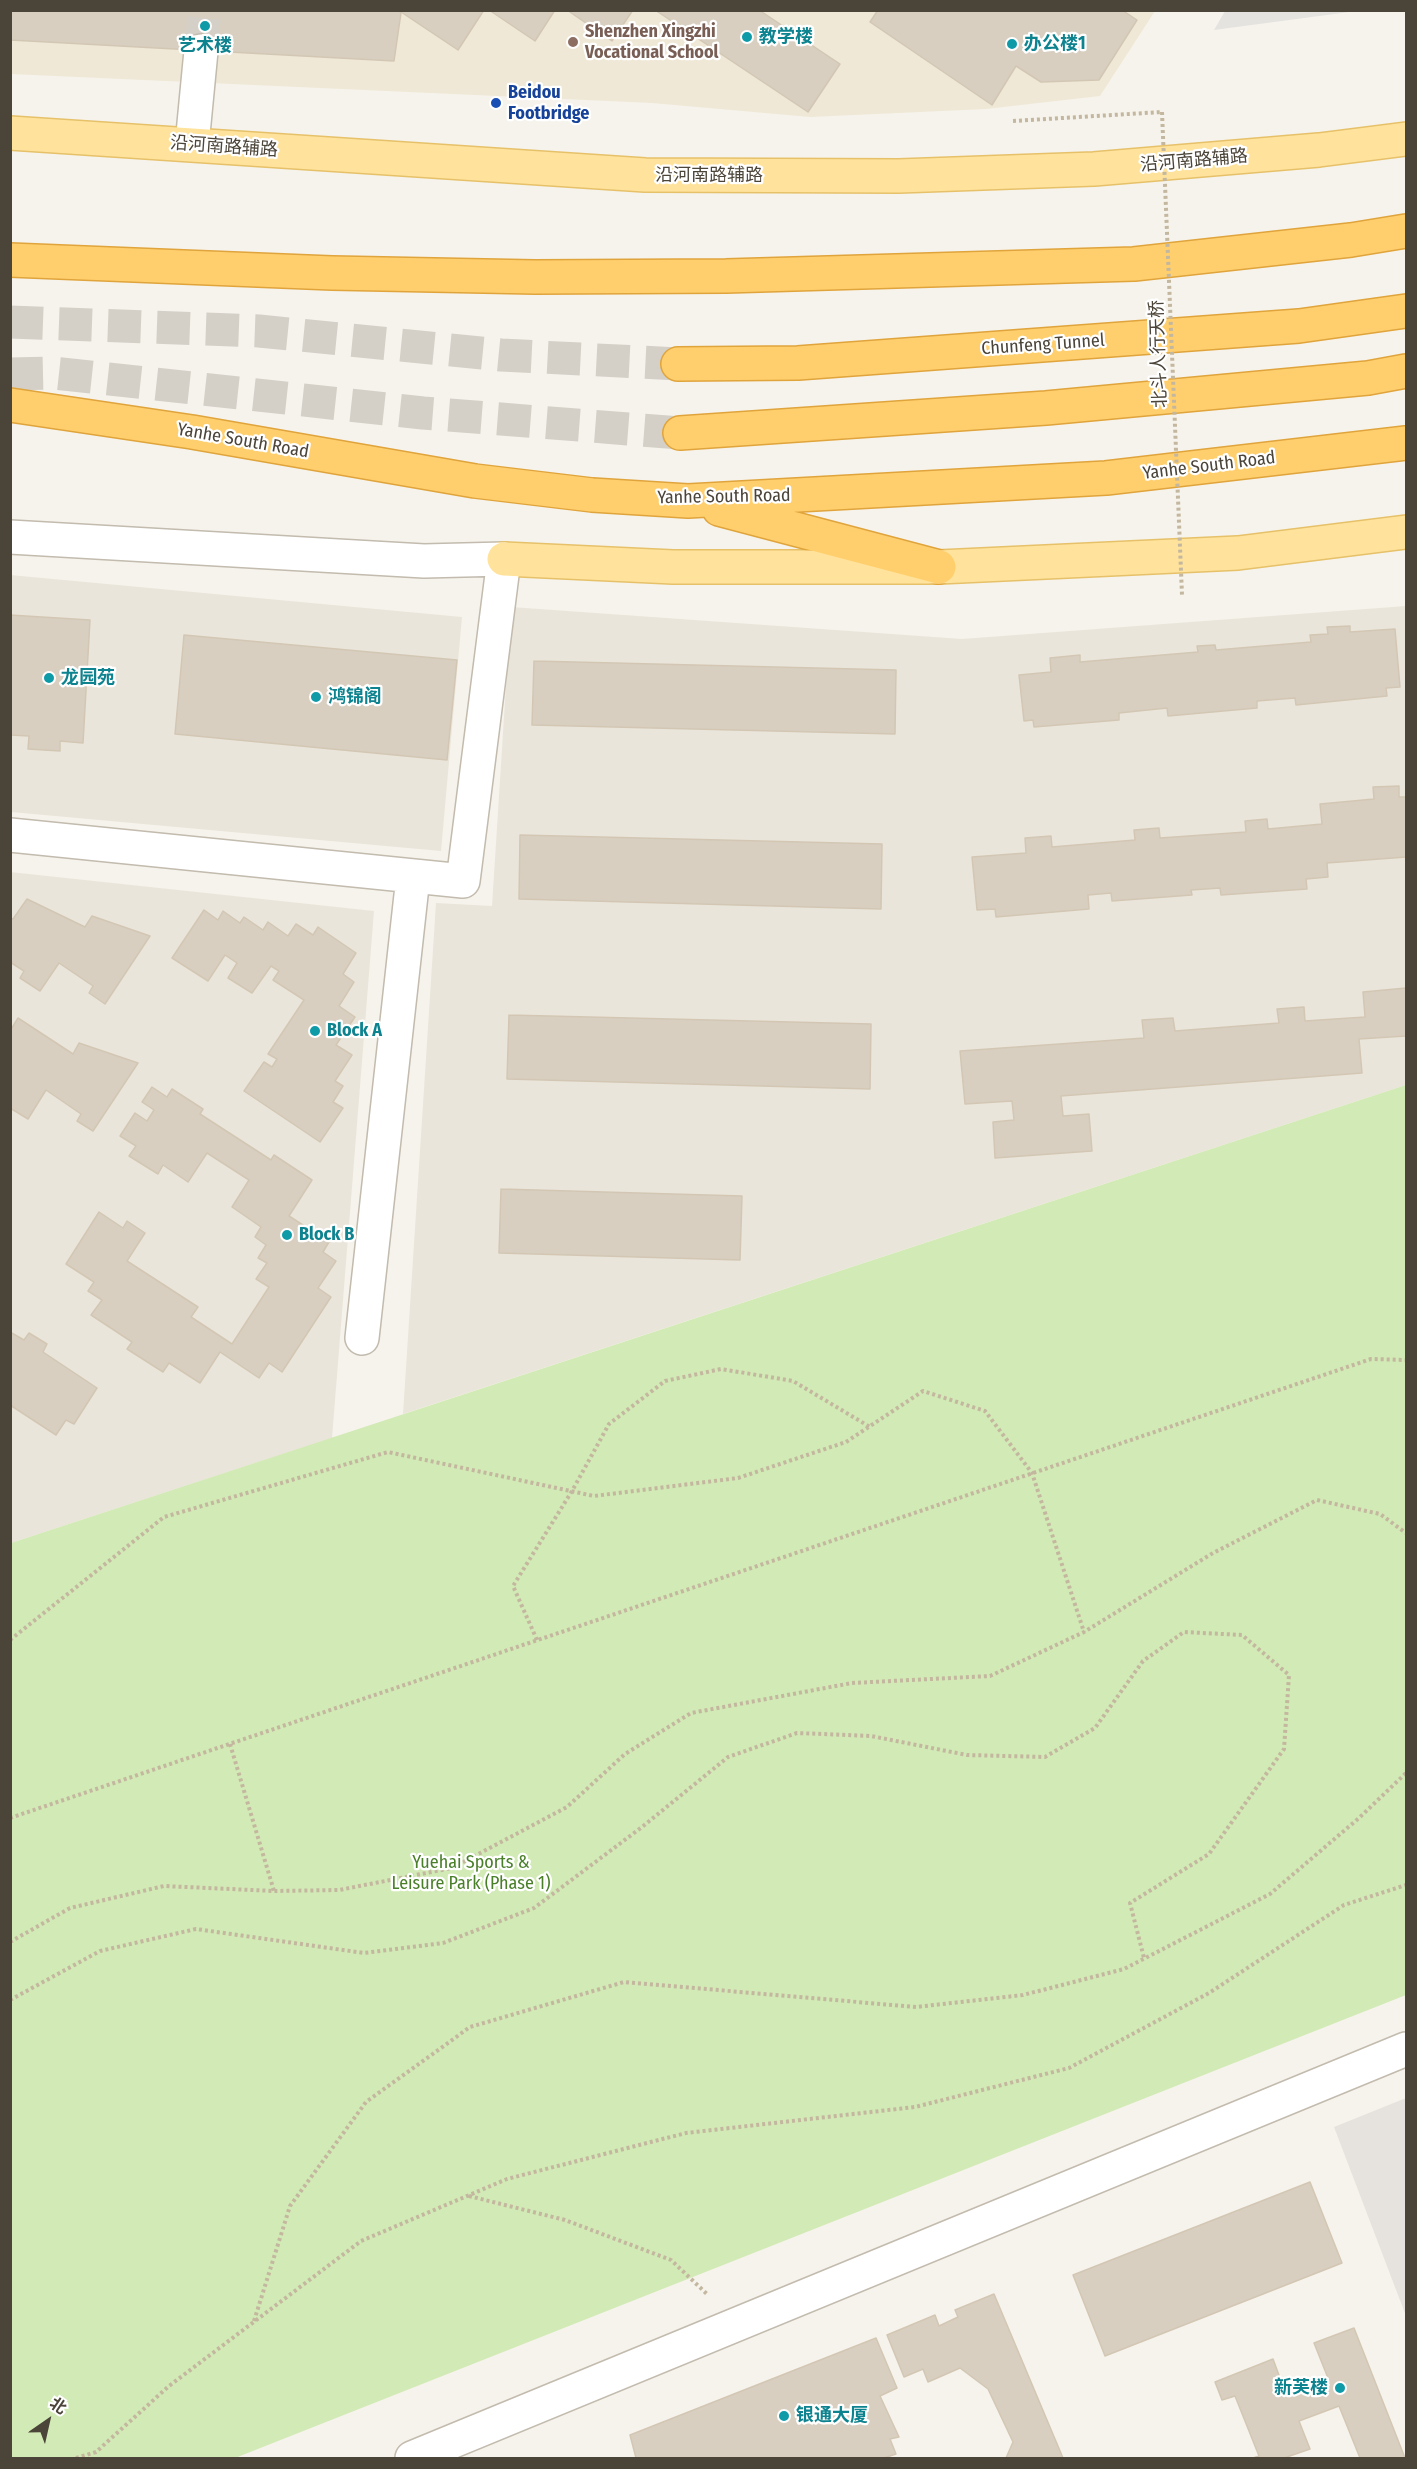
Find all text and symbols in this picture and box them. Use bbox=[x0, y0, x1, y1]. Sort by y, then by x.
marker: 艺术楼 bbox=[198, 19, 212, 33]
place label: Shenzhen Xingzhi Vocational School bbox=[585, 21, 718, 63]
place label: 教学楼 bbox=[759, 26, 813, 48]
marker: 教学楼 bbox=[740, 30, 754, 44]
place label: 办公楼1 bbox=[1024, 33, 1086, 55]
place label: 艺术楼 bbox=[178, 35, 232, 57]
marker: Shenzhen Xingzhi Vocational School bbox=[566, 35, 580, 49]
marker: 办公楼1 bbox=[1005, 37, 1019, 51]
place label: Beidou Footbridge bbox=[508, 82, 589, 124]
marker: Beidou Footbridge bbox=[489, 96, 503, 110]
street label: 沿河南路辅路 bbox=[169, 132, 279, 162]
street label: 沿河南路辅路 bbox=[1139, 146, 1249, 176]
street label: 沿河南路辅路 bbox=[655, 165, 763, 187]
street label: 北斗人行天桥 bbox=[1146, 300, 1172, 408]
street label: Chunfeng Tunnel bbox=[981, 330, 1105, 360]
street label: Yanhe South Road bbox=[176, 419, 310, 463]
street label: Yanhe South Road bbox=[1142, 447, 1276, 485]
street label: Yanhe South Road bbox=[657, 485, 791, 509]
place label: 龙园苑 bbox=[61, 667, 115, 689]
marker: 龙园苑 bbox=[42, 671, 56, 685]
place label: 鸿锦阁 bbox=[328, 686, 382, 708]
marker: 鸿锦阁 bbox=[309, 690, 323, 704]
place label: Block A bbox=[327, 1020, 382, 1042]
marker: Block A bbox=[308, 1024, 322, 1038]
place label: Block B bbox=[299, 1224, 354, 1246]
marker: Block B bbox=[280, 1228, 294, 1242]
park label: Yuehai Sports & Leisure Park (Phase 1) bbox=[392, 1852, 550, 1894]
place label: 新芙楼 bbox=[1274, 2377, 1328, 2399]
marker: 新芙楼 bbox=[1333, 2381, 1347, 2395]
north arrow bbox=[18, 2391, 78, 2451]
text: 北 bbox=[46, 2393, 70, 2418]
place label: 银通大厦 bbox=[796, 2405, 868, 2427]
marker: 银通大厦 bbox=[777, 2409, 791, 2423]

